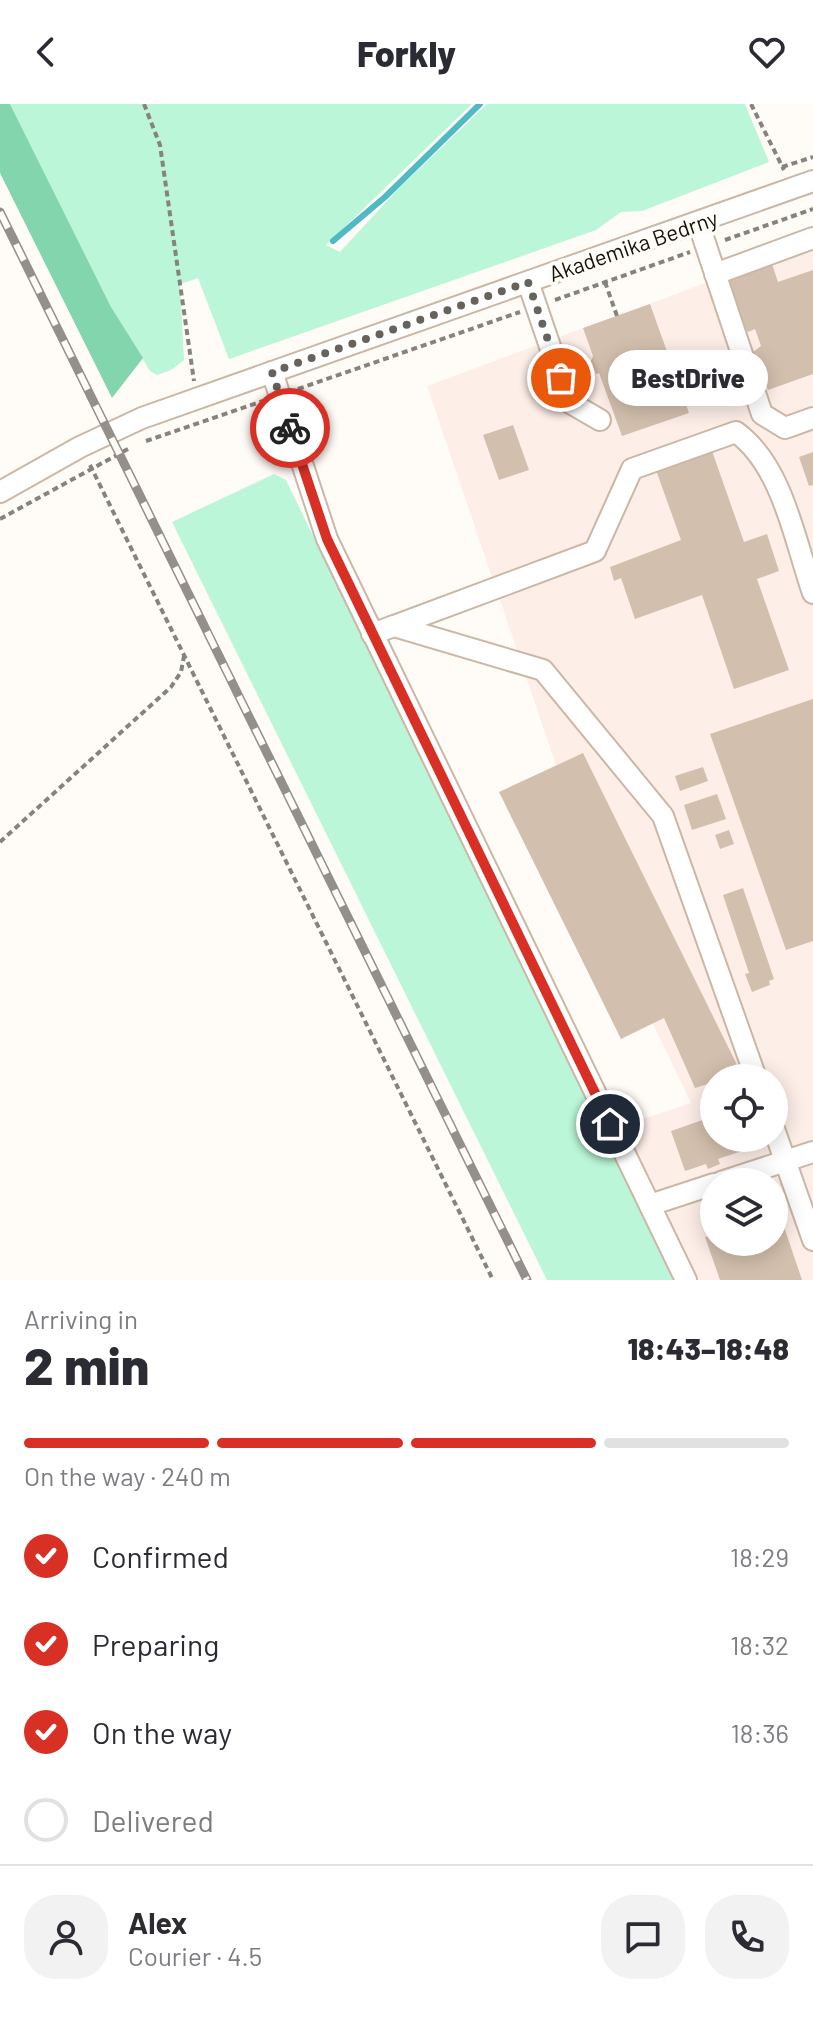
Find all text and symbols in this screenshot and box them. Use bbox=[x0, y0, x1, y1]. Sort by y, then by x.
icon: back bbox=[24, 30, 68, 74]
icon: heart bbox=[745, 30, 789, 74]
text: Forkly bbox=[357, 31, 456, 74]
street label: Akademika Bedrny bbox=[545, 204, 721, 286]
pin bbox=[527, 344, 595, 412]
callout: BestDrive bbox=[609, 350, 769, 406]
icon: bag bbox=[539, 356, 583, 400]
text: BestDrive bbox=[631, 362, 745, 393]
courier bbox=[250, 388, 330, 468]
icon: bike bbox=[268, 406, 312, 450]
map controls bbox=[700, 1064, 788, 1256]
button: locate bbox=[700, 1064, 788, 1152]
pin bbox=[576, 1090, 644, 1158]
icon: home bbox=[588, 1102, 632, 1146]
button: layers bbox=[700, 1168, 788, 1256]
text: Arriving in bbox=[24, 1303, 138, 1334]
text: 18:43–18:48 bbox=[627, 1330, 789, 1366]
text: 2 min bbox=[24, 1333, 149, 1395]
text: On the way · 240 m bbox=[24, 1460, 231, 1491]
icon: check bbox=[24, 1534, 68, 1578]
text: Confirmed bbox=[92, 1538, 229, 1574]
text: 18:29 bbox=[730, 1541, 789, 1572]
icon: check bbox=[24, 1622, 68, 1666]
text: Preparing bbox=[92, 1626, 219, 1662]
text: 18:32 bbox=[730, 1629, 789, 1660]
icon: check bbox=[24, 1710, 68, 1754]
text: On the way bbox=[92, 1714, 232, 1750]
text: 18:36 bbox=[731, 1717, 789, 1748]
text: Delivered bbox=[92, 1802, 214, 1838]
button: person bbox=[24, 1895, 108, 1979]
button: chat bbox=[601, 1895, 685, 1979]
button: phone bbox=[705, 1895, 789, 1979]
text: Alex bbox=[128, 1904, 187, 1940]
text: Courier · 4.5 bbox=[128, 1940, 262, 1971]

